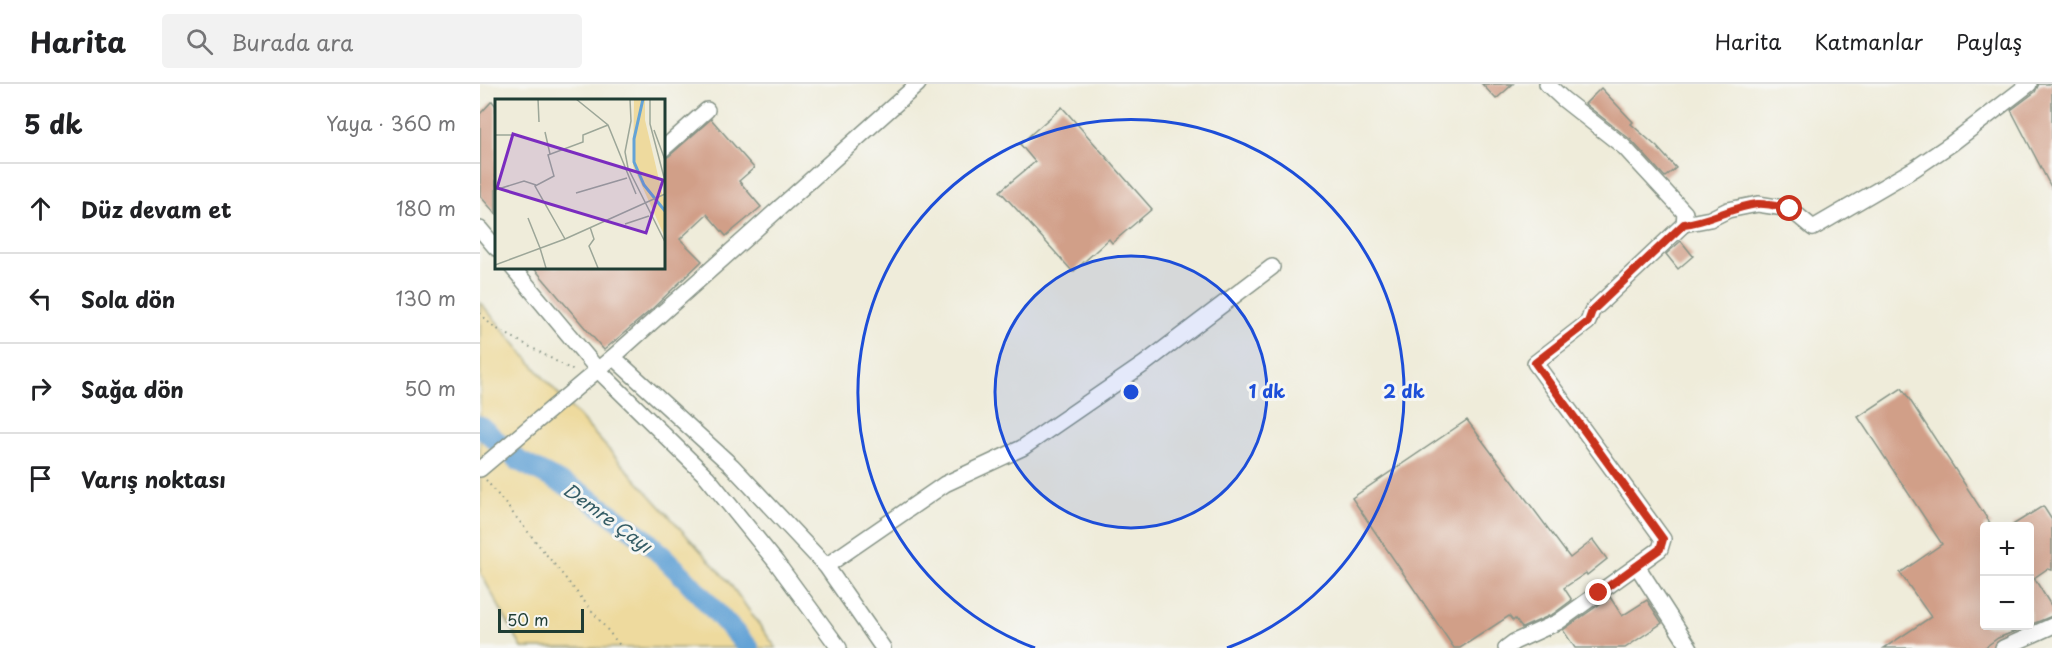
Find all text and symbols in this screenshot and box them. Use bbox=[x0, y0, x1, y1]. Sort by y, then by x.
search box bbox=[162, 14, 582, 68]
text: Harita bbox=[30, 20, 126, 63]
icon: search bbox=[183, 25, 216, 58]
text: Burada ara bbox=[231, 25, 353, 58]
text: Harita bbox=[1715, 25, 1781, 57]
text: Katmanlar bbox=[1814, 25, 1923, 57]
text: Paylaş bbox=[1956, 25, 2022, 57]
inset map bbox=[495, 99, 664, 268]
text: 5 dk bbox=[24, 104, 83, 143]
text: Yaya · 360 m bbox=[326, 108, 456, 138]
icon: ahead bbox=[24, 192, 57, 225]
text: Düz devam et bbox=[81, 192, 232, 225]
text: 180 m bbox=[396, 193, 456, 223]
route start bbox=[1776, 195, 1802, 221]
icon: left bbox=[24, 282, 57, 315]
text: Sola dön bbox=[81, 282, 175, 315]
text: 130 m bbox=[396, 283, 456, 313]
icon: right bbox=[24, 372, 57, 405]
text: Sağa dön bbox=[81, 372, 184, 405]
text: 50 m bbox=[404, 373, 456, 403]
text: 1 dk bbox=[1249, 377, 1285, 404]
text: 2 dk bbox=[1383, 377, 1425, 404]
centre of rings bbox=[1121, 382, 1141, 402]
icon: arrive bbox=[24, 462, 57, 495]
text: Varış noktası bbox=[81, 462, 226, 495]
water label: Demre Çayı bbox=[558, 476, 659, 559]
map controls bbox=[1980, 522, 2034, 630]
button: + bbox=[1980, 522, 2034, 576]
button: − bbox=[1980, 576, 2034, 630]
route end bbox=[1585, 579, 1611, 605]
scale bar bbox=[498, 606, 584, 634]
text: 50 m bbox=[507, 607, 548, 631]

